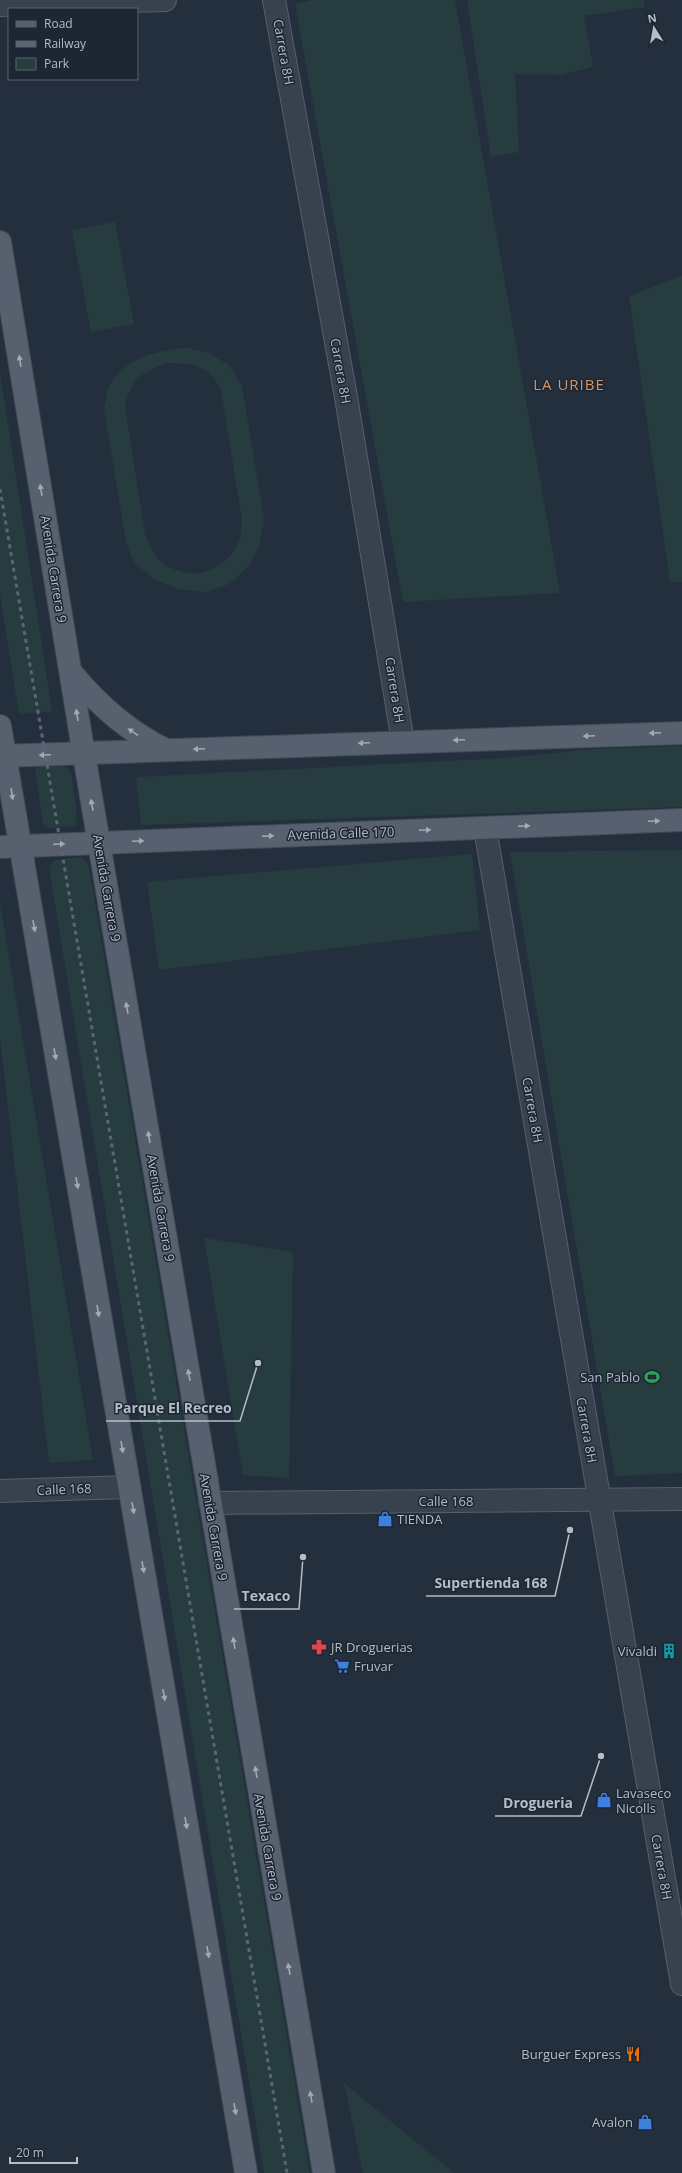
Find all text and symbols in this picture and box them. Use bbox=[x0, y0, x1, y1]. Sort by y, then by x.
legend bbox=[8, 8, 138, 80]
north arrow bbox=[634, 8, 674, 48]
text: N bbox=[646, 9, 658, 26]
text: Road bbox=[44, 15, 73, 32]
street label: Carrera 8H bbox=[269, 18, 299, 86]
text: Railway bbox=[44, 35, 87, 52]
text: Park bbox=[44, 55, 70, 72]
street label: Carrera 8H bbox=[326, 337, 356, 405]
one-way arrow bbox=[16, 355, 22, 367]
district label: LA URIBE bbox=[533, 374, 605, 394]
one-way arrow bbox=[38, 484, 44, 496]
street label: Avenida Carrera 9 bbox=[37, 514, 71, 624]
street label: Carrera 8H bbox=[381, 656, 409, 724]
one-way arrow bbox=[74, 709, 80, 721]
one-way arrow bbox=[128, 728, 139, 735]
one-way arrow bbox=[649, 730, 661, 737]
one-way arrow bbox=[583, 732, 595, 739]
one-way arrow bbox=[452, 737, 465, 743]
one-way arrow bbox=[358, 740, 370, 747]
one-way arrow bbox=[193, 746, 205, 753]
one-way arrow bbox=[39, 751, 51, 758]
one-way arrow bbox=[9, 788, 15, 801]
one-way arrow bbox=[89, 798, 95, 811]
one-way arrow bbox=[648, 818, 661, 824]
street label: Avenida Calle 170 bbox=[287, 822, 395, 844]
one-way arrow bbox=[518, 823, 530, 830]
one-way arrow bbox=[419, 827, 431, 834]
street label: Avenida Carrera 9 bbox=[89, 833, 125, 943]
one-way arrow bbox=[262, 833, 275, 839]
one-way arrow bbox=[132, 838, 145, 844]
one-way arrow bbox=[53, 841, 65, 848]
one-way arrow bbox=[31, 920, 37, 932]
one-way arrow bbox=[124, 1002, 130, 1014]
one-way arrow bbox=[53, 1048, 59, 1061]
street label: Carrera 8H bbox=[518, 1076, 548, 1144]
one-way arrow bbox=[145, 1130, 151, 1143]
street label: Avenida Carrera 9 bbox=[143, 1153, 179, 1263]
one-way arrow bbox=[74, 1177, 80, 1189]
one-way arrow bbox=[96, 1305, 102, 1317]
place label: San Pablo bbox=[580, 1368, 640, 1386]
sports icon: San Pablo bbox=[643, 1368, 661, 1386]
one-way arrow bbox=[186, 1369, 192, 1381]
callout: Parque El Recreo bbox=[106, 1395, 240, 1421]
street label: Carrera 8H bbox=[572, 1396, 602, 1464]
text: Parque El Recreo bbox=[114, 1398, 232, 1417]
one-way arrow bbox=[119, 1441, 125, 1453]
street label: Avenida Carrera 9 bbox=[196, 1472, 232, 1582]
street label: Calle 168 bbox=[36, 1479, 92, 1499]
street label: Calle 168 bbox=[419, 1492, 473, 1510]
one-way arrow bbox=[130, 1502, 136, 1514]
shop icon: TIENDA bbox=[376, 1510, 394, 1528]
place label: TIENDA bbox=[397, 1510, 443, 1528]
one-way arrow bbox=[140, 1561, 146, 1573]
callout: Supertienda 168 bbox=[426, 1570, 555, 1596]
text: Supertienda 168 bbox=[434, 1573, 548, 1592]
callout: Texaco bbox=[234, 1583, 299, 1609]
text: Texaco bbox=[242, 1586, 291, 1605]
one-way arrow bbox=[231, 1637, 237, 1649]
pharmacy icon: JR Droguerias bbox=[310, 1638, 328, 1656]
place label: JR Droguerias bbox=[329, 1638, 413, 1656]
place label: Vivaldi bbox=[618, 1642, 657, 1660]
building icon: Vivaldi bbox=[660, 1642, 678, 1660]
supermarket icon: Fruvar bbox=[333, 1657, 351, 1675]
place label: Fruvar bbox=[354, 1657, 394, 1675]
one-way arrow bbox=[162, 1689, 168, 1701]
one-way arrow bbox=[253, 1765, 259, 1778]
place label: Lavaseco Nicolls bbox=[616, 1784, 671, 1817]
callout: Drogueria bbox=[495, 1790, 581, 1816]
shop icon: Lavaseco Nicolls bbox=[595, 1791, 613, 1809]
street label: Avenida Carrera 9 bbox=[250, 1792, 286, 1902]
text: Drogueria bbox=[503, 1793, 573, 1812]
one-way arrow bbox=[183, 1817, 189, 1830]
street label: Carrera 8H bbox=[647, 1833, 677, 1901]
one-way arrow bbox=[205, 1945, 211, 1958]
one-way arrow bbox=[286, 1963, 292, 1975]
place label: Burguer Express bbox=[521, 2045, 621, 2063]
restaurant icon: Burguer Express bbox=[624, 2045, 642, 2063]
one-way arrow bbox=[308, 2091, 314, 2103]
one-way arrow bbox=[232, 2102, 238, 2115]
place label: Avalon bbox=[592, 2113, 633, 2131]
shop icon: Avalon bbox=[636, 2113, 654, 2131]
scale bar bbox=[10, 2139, 77, 2165]
text: 20 m bbox=[16, 2144, 44, 2161]

